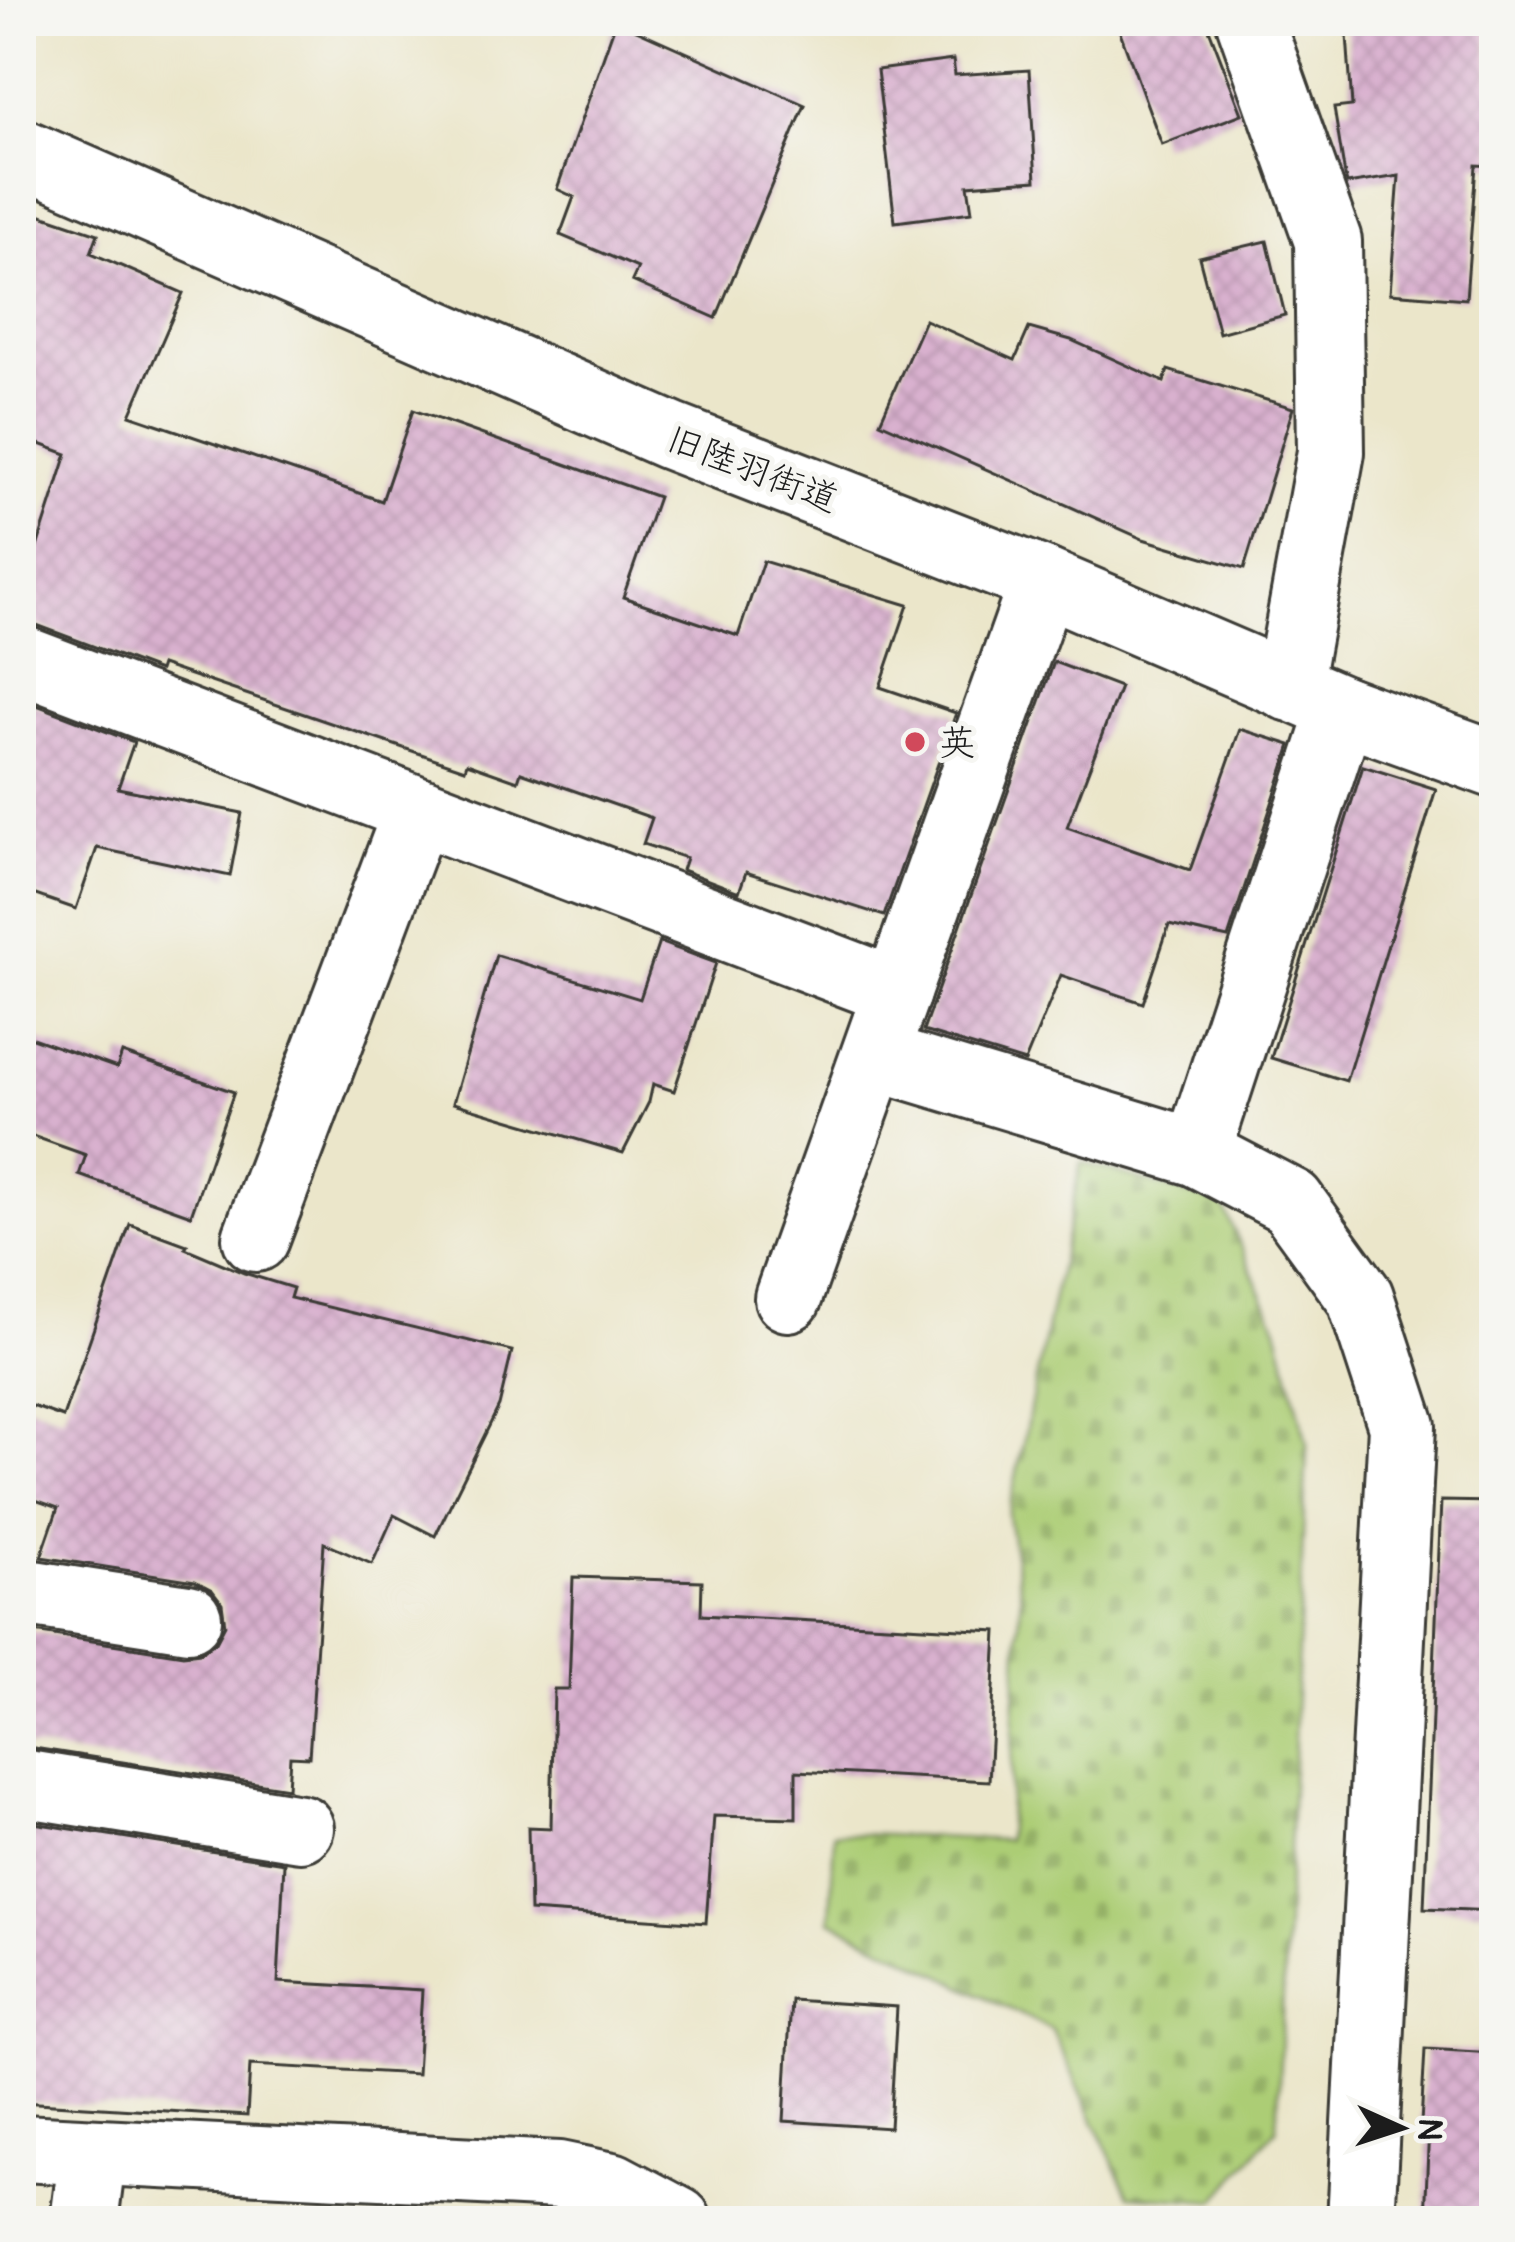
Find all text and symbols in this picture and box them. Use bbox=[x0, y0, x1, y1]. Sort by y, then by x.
street label: 旧陸羽街道 bbox=[660, 416, 845, 523]
place label: 英 bbox=[939, 721, 975, 766]
marker: 英 bbox=[902, 729, 928, 755]
north arrow bbox=[1341, 2068, 1461, 2188]
text: N bbox=[1408, 2117, 1451, 2142]

